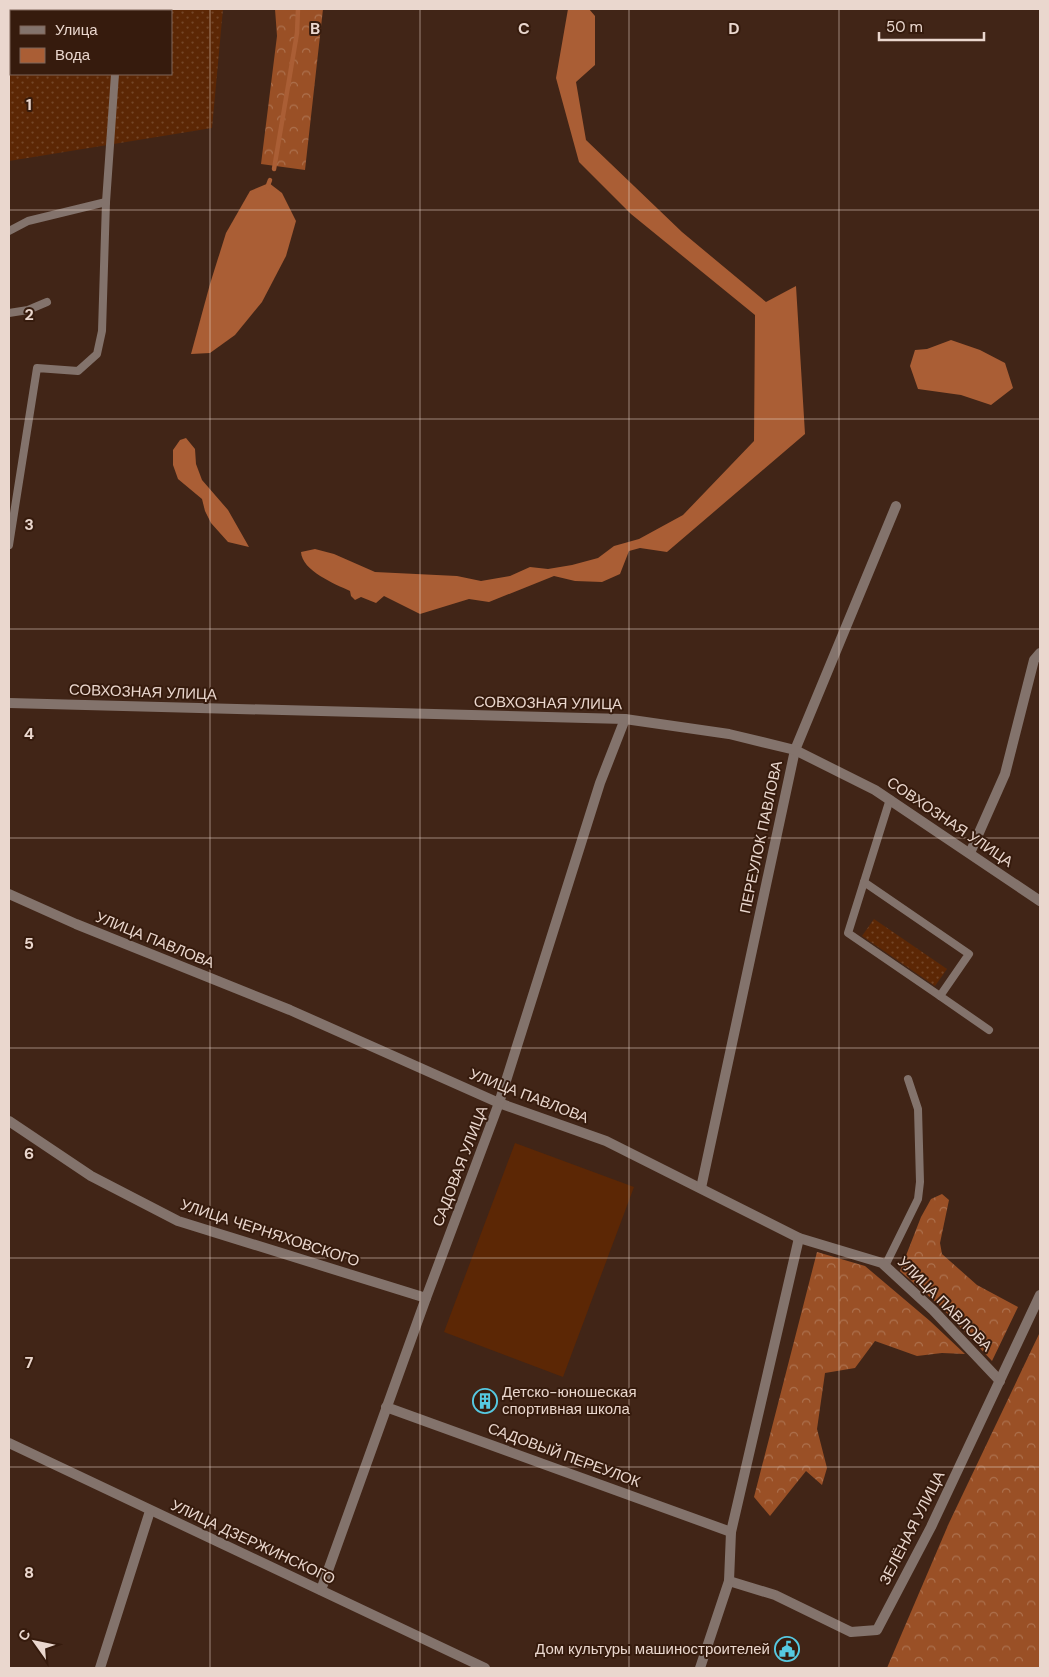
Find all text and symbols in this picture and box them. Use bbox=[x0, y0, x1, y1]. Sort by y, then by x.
legend bbox=[10, 10, 172, 75]
scale bar bbox=[879, 10, 984, 42]
text: 50 m bbox=[886, 17, 923, 37]
text: B bbox=[310, 18, 320, 39]
text: C bbox=[518, 18, 530, 39]
text: D bbox=[728, 18, 740, 39]
text: Улица bbox=[55, 20, 98, 40]
text: Вода bbox=[55, 45, 91, 65]
text: 1 bbox=[26, 94, 32, 115]
text: 2 bbox=[24, 304, 34, 325]
text: 3 bbox=[24, 514, 34, 535]
street label: СОВХОЗНАЯ УЛИЦА bbox=[69, 679, 217, 705]
street label: СОВХОЗНАЯ УЛИЦА bbox=[474, 692, 622, 714]
text: 4 bbox=[24, 723, 34, 744]
street label: ПЕРЕУЛОК ПАВЛОВА bbox=[735, 759, 787, 915]
street label: СОВХОЗНАЯ УЛИЦА bbox=[883, 772, 1017, 872]
street label: УЛИЦА ПАВЛОВА bbox=[93, 907, 217, 973]
text: 5 bbox=[24, 933, 34, 954]
street label: УЛИЦА ПАВЛОВА bbox=[466, 1064, 592, 1128]
street label: САДОВАЯ УЛИЦА bbox=[428, 1103, 492, 1229]
text: 6 bbox=[24, 1143, 34, 1164]
street label: УЛИЦА ЧЕРНЯХОВСКОГО bbox=[178, 1195, 362, 1271]
street label: УЛИЦА ПАВЛОВА bbox=[893, 1252, 997, 1356]
text: 7 bbox=[25, 1352, 34, 1373]
place label: Детско-юношеская спортивная школа bbox=[502, 1382, 637, 1419]
building icon: Детско-юношеская спортивная школа bbox=[472, 1388, 498, 1414]
street label: САДОВЫЙ ПЕРЕУЛОК bbox=[485, 1418, 643, 1492]
street label: ЗЕЛЁНАЯ УЛИЦА bbox=[875, 1468, 949, 1588]
street label: УЛИЦА ДЗЕРЖИНСКОГО bbox=[168, 1495, 338, 1589]
text: 8 bbox=[24, 1562, 34, 1583]
north arrow bbox=[10, 1617, 60, 1667]
text: С bbox=[14, 1626, 34, 1644]
public building icon: Дом культуры машиностроителей bbox=[774, 1636, 800, 1662]
place label: Дом культуры машиностроителей bbox=[535, 1639, 770, 1659]

